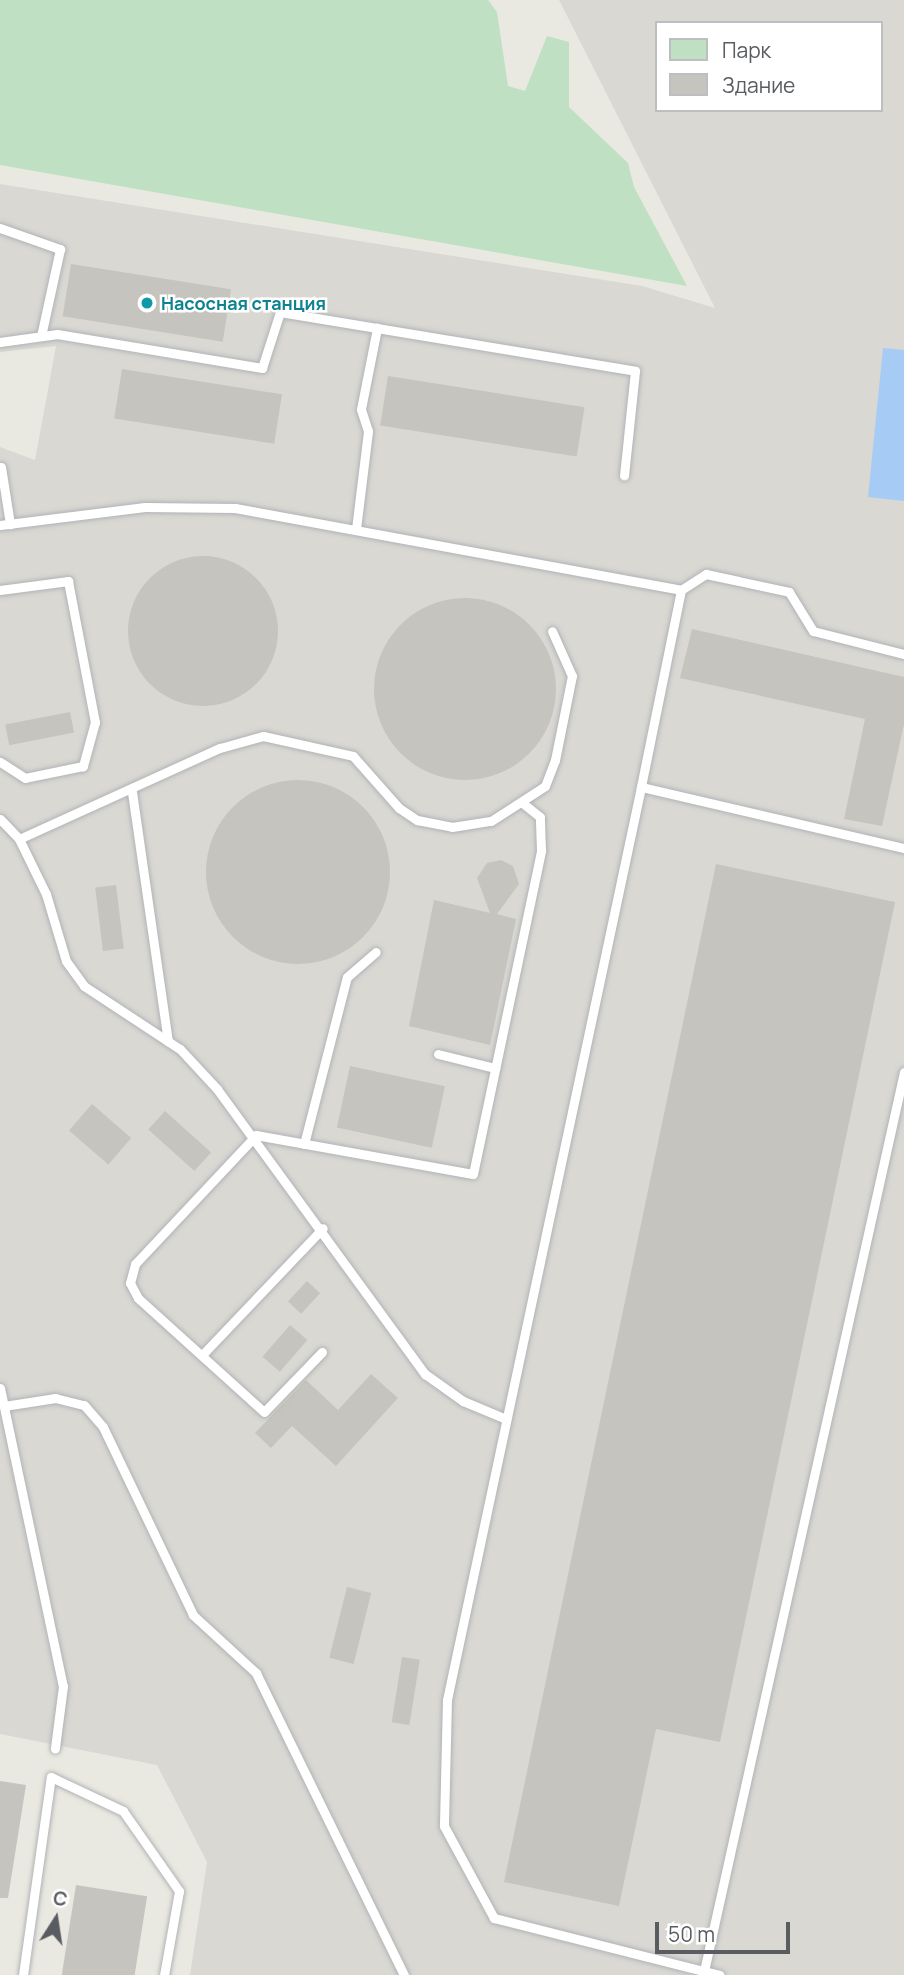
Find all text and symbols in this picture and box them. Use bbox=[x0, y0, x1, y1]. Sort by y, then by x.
legend bbox=[656, 21, 883, 112]
text: Парк bbox=[722, 36, 771, 64]
text: Здание bbox=[722, 71, 795, 99]
place label: Насосная станция bbox=[161, 292, 326, 314]
marker: Насосная станция bbox=[139, 295, 155, 311]
north arrow bbox=[21, 1884, 91, 1954]
text: С bbox=[51, 1884, 70, 1913]
scale bar bbox=[659, 1909, 794, 1953]
text: 50 m bbox=[668, 1920, 715, 1948]

